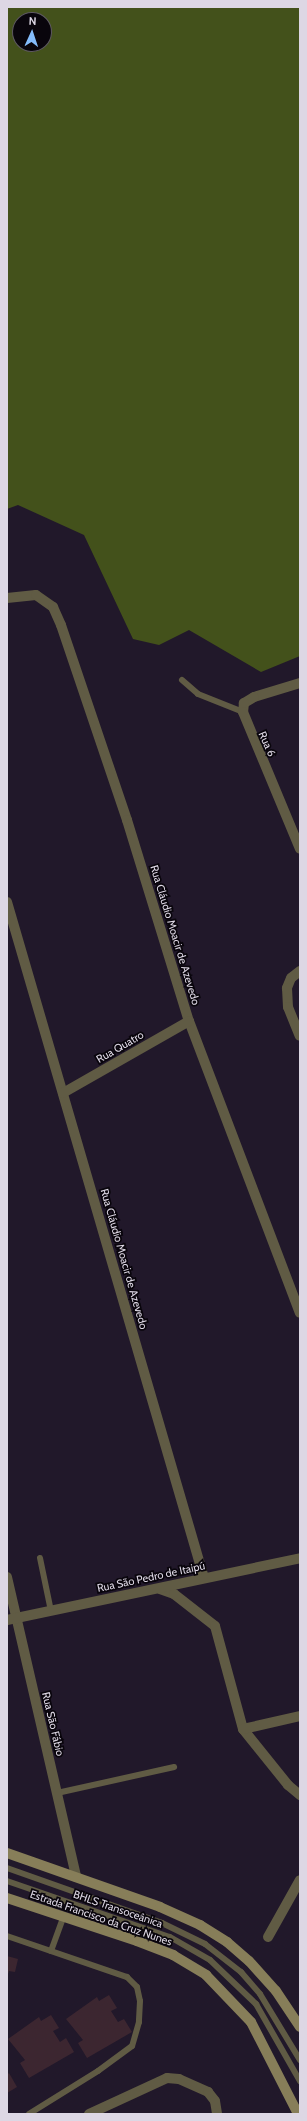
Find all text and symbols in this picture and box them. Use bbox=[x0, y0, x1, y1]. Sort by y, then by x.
north arrow bbox=[12, 12, 52, 52]
text: N bbox=[28, 14, 37, 28]
street label: Rua 6 bbox=[256, 729, 278, 759]
street label: Rua Cláudio Moacir de Azevedo bbox=[147, 863, 203, 1007]
street label: Rua Quatro bbox=[94, 1028, 146, 1066]
street label: Rua Cláudio Moacir de Azevedo bbox=[98, 1187, 150, 1331]
street label: Rua São Pedro de Itaipú bbox=[96, 1559, 206, 1595]
street label: Rua São Fábio bbox=[39, 1691, 67, 1757]
street label: Estrada Francisco da Cruz Nunes bbox=[28, 1887, 174, 1949]
street label: BHLS Transoceânica bbox=[72, 1888, 164, 1930]

